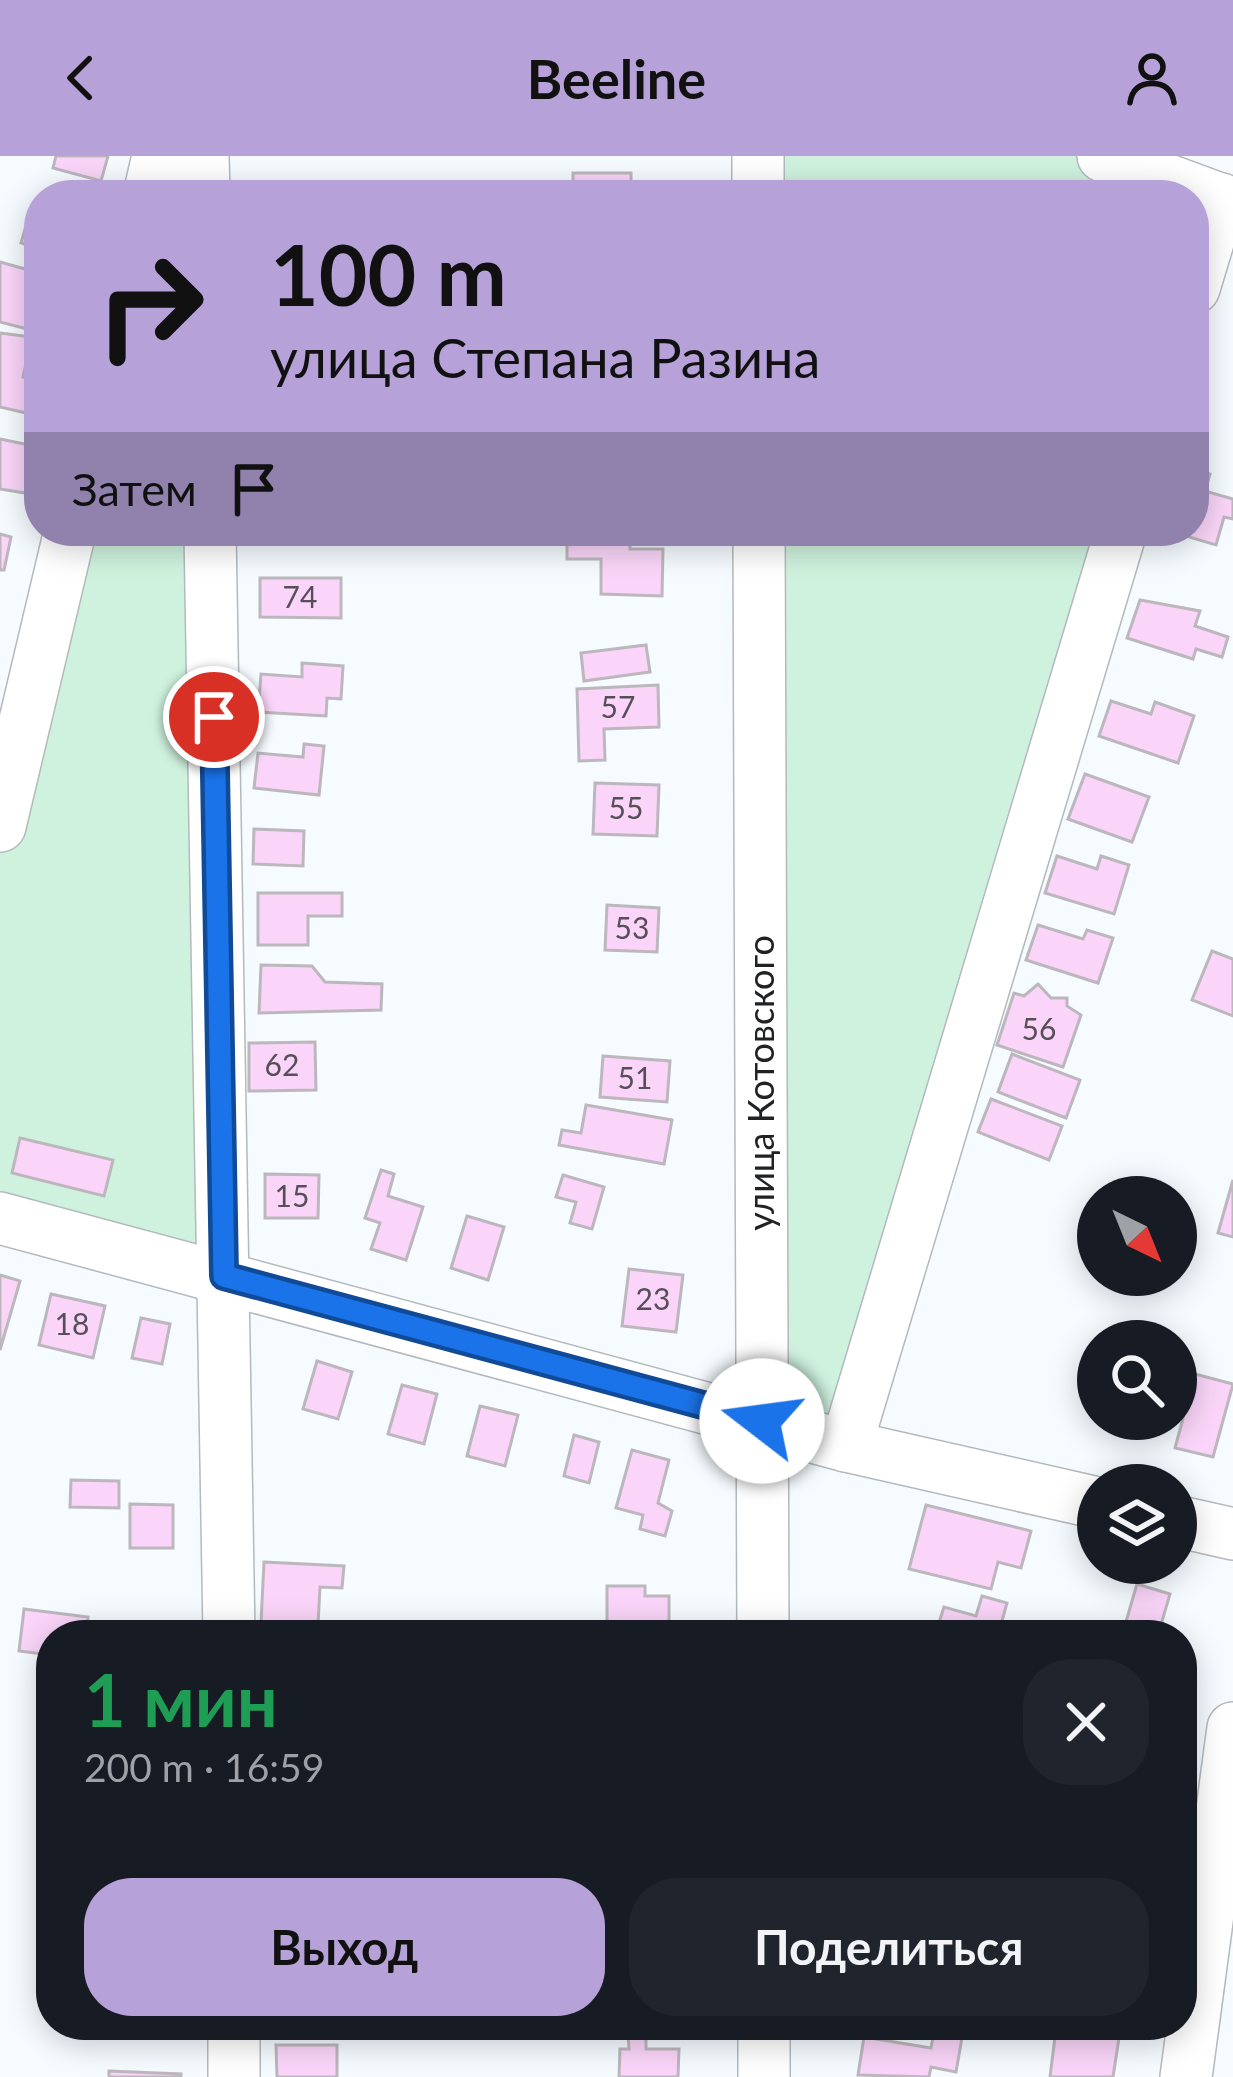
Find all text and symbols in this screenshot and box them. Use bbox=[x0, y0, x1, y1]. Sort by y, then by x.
icon: back bbox=[48, 45, 114, 111]
icon: person bbox=[1119, 45, 1185, 111]
text: Beeline bbox=[527, 46, 706, 111]
text: 100 m bbox=[270, 223, 507, 324]
icon: right bbox=[72, 228, 228, 384]
text: улица Степана Разина bbox=[270, 325, 820, 390]
icon: arrive bbox=[221, 456, 287, 522]
text: Затем bbox=[72, 462, 197, 516]
house number: 74 bbox=[283, 578, 317, 614]
pin bbox=[163, 666, 265, 768]
icon: arrive bbox=[181, 684, 247, 750]
house number: 57 bbox=[601, 688, 635, 724]
house number: 55 bbox=[609, 789, 643, 825]
house number: 53 bbox=[615, 909, 649, 945]
street label: улица Котовского bbox=[738, 935, 782, 1231]
house number: 56 bbox=[1022, 1010, 1056, 1046]
house number: 62 bbox=[265, 1046, 299, 1082]
house number: 51 bbox=[618, 1059, 652, 1095]
north arrow bbox=[1077, 1176, 1197, 1296]
map controls bbox=[1077, 1176, 1197, 1584]
house number: 15 bbox=[275, 1177, 309, 1213]
house number: 23 bbox=[636, 1280, 670, 1316]
house number: 18 bbox=[55, 1305, 89, 1341]
button: search bbox=[1077, 1320, 1197, 1440]
position arrow bbox=[699, 1358, 825, 1484]
button: layers bbox=[1077, 1464, 1197, 1584]
text: 1 мин bbox=[84, 1656, 278, 1742]
button: close bbox=[1023, 1659, 1149, 1785]
text: 200 m · 16:59 bbox=[84, 1744, 324, 1790]
button: Выход bbox=[84, 1878, 605, 2016]
button: Поделиться bbox=[629, 1878, 1149, 2016]

